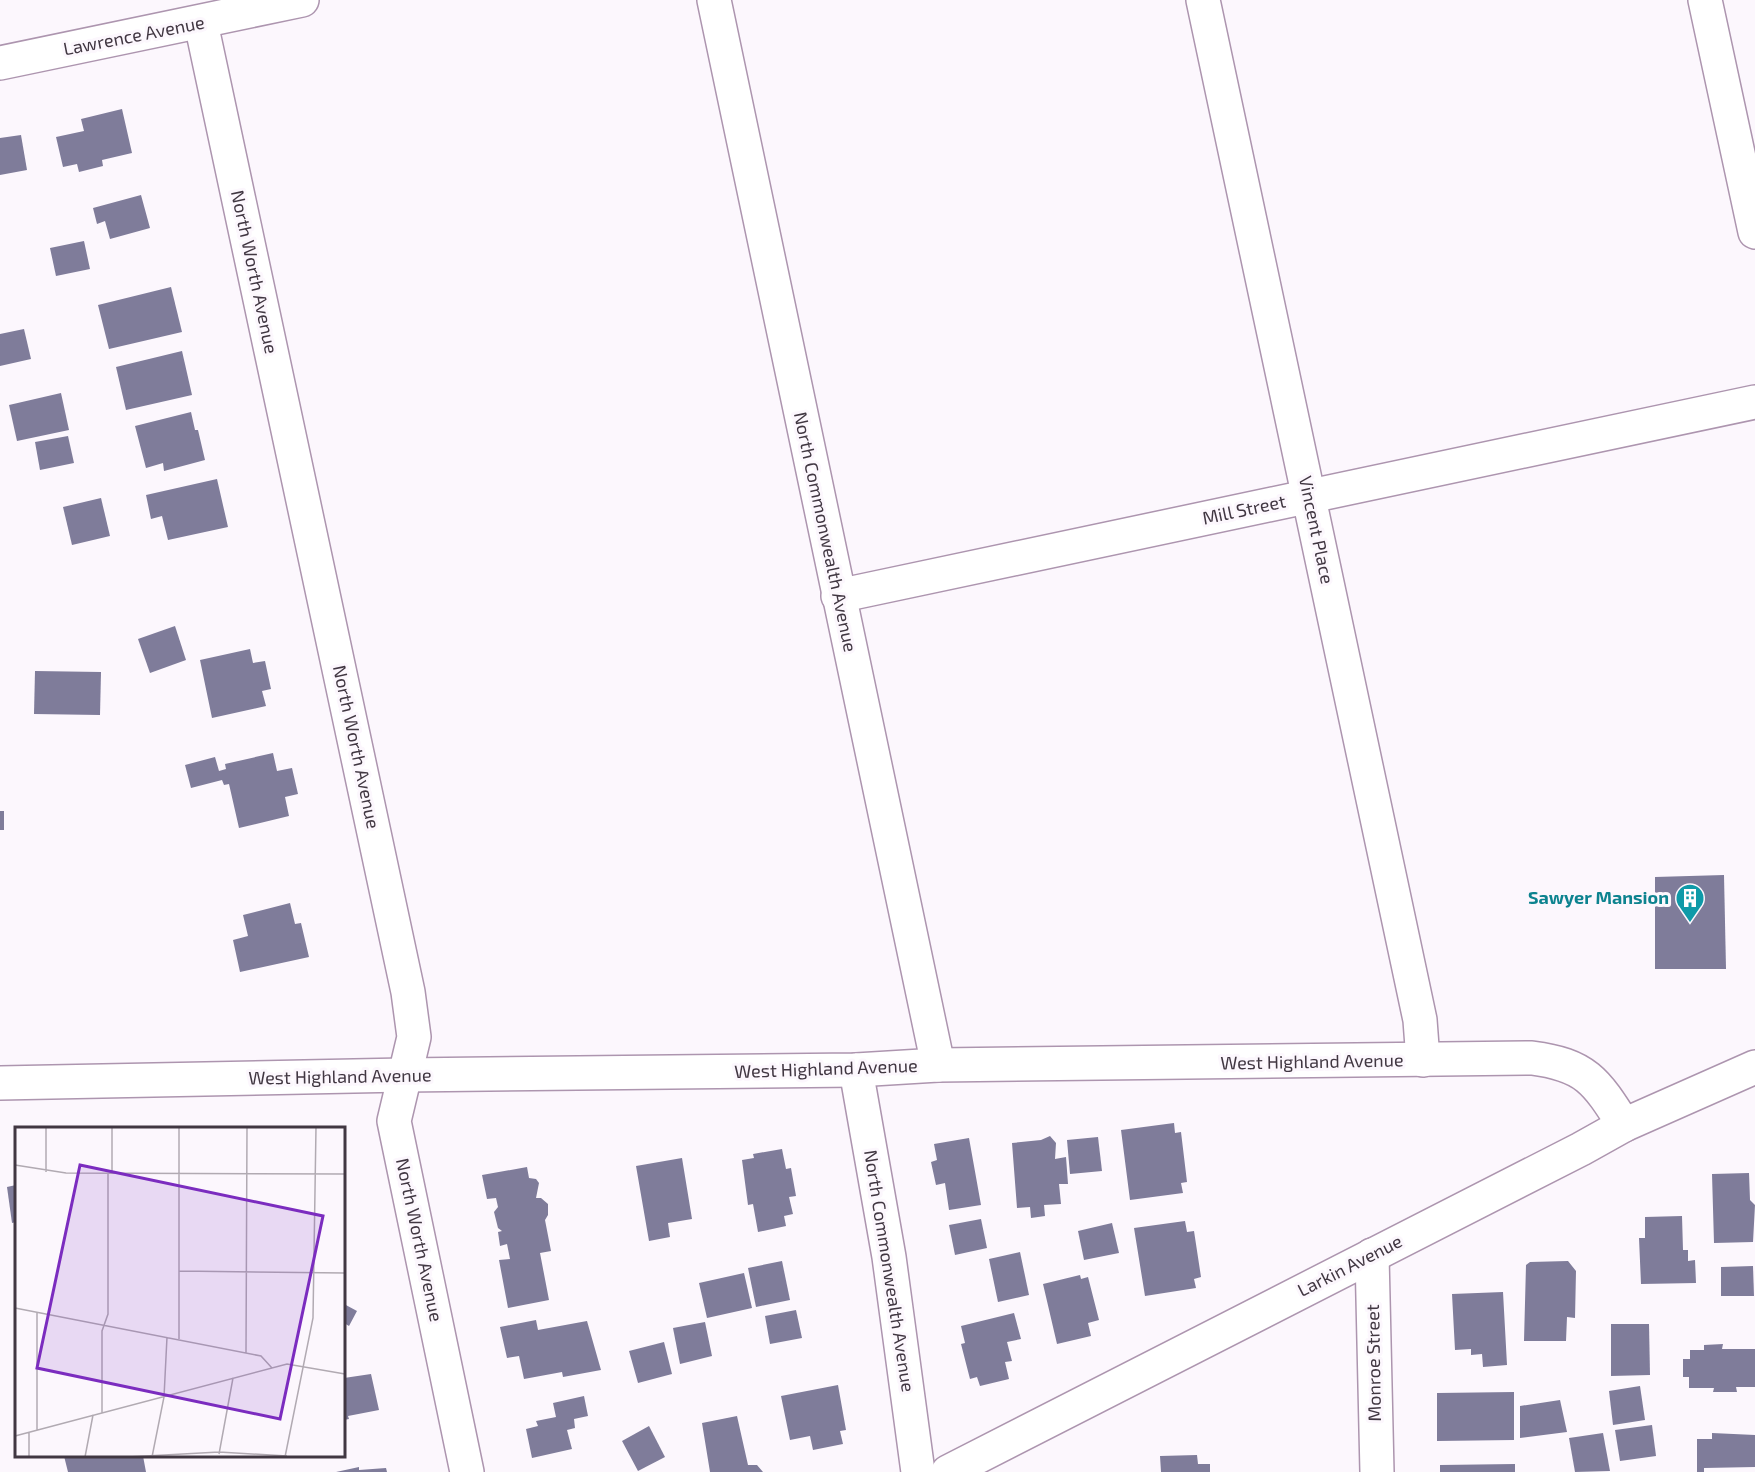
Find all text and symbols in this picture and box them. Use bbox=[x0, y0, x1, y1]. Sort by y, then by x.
street label: Lawrence Avenue bbox=[61, 11, 206, 59]
street label: North Worth Avenue bbox=[227, 188, 283, 356]
street label: North Commonwealth Avenue bbox=[790, 410, 862, 654]
street label: Vincent Place bbox=[1295, 474, 1339, 586]
street label: Mill Street bbox=[1200, 489, 1288, 529]
street label: North Worth Avenue bbox=[329, 663, 385, 831]
building icon: Sawyer Mansion bbox=[1674, 882, 1706, 924]
place label: Sawyer Mansion bbox=[1528, 886, 1669, 908]
street label: West Highland Avenue bbox=[1220, 1048, 1404, 1074]
street label: West Highland Avenue bbox=[734, 1054, 918, 1082]
street label: West Highland Avenue bbox=[248, 1063, 432, 1089]
inset map bbox=[15, 1127, 345, 1457]
street label: North Commonwealth Avenue bbox=[860, 1148, 920, 1394]
street label: North Worth Avenue bbox=[392, 1156, 448, 1324]
street label: Larkin Avenue bbox=[1294, 1229, 1405, 1301]
street label: Monroe Street bbox=[1361, 1304, 1385, 1422]

